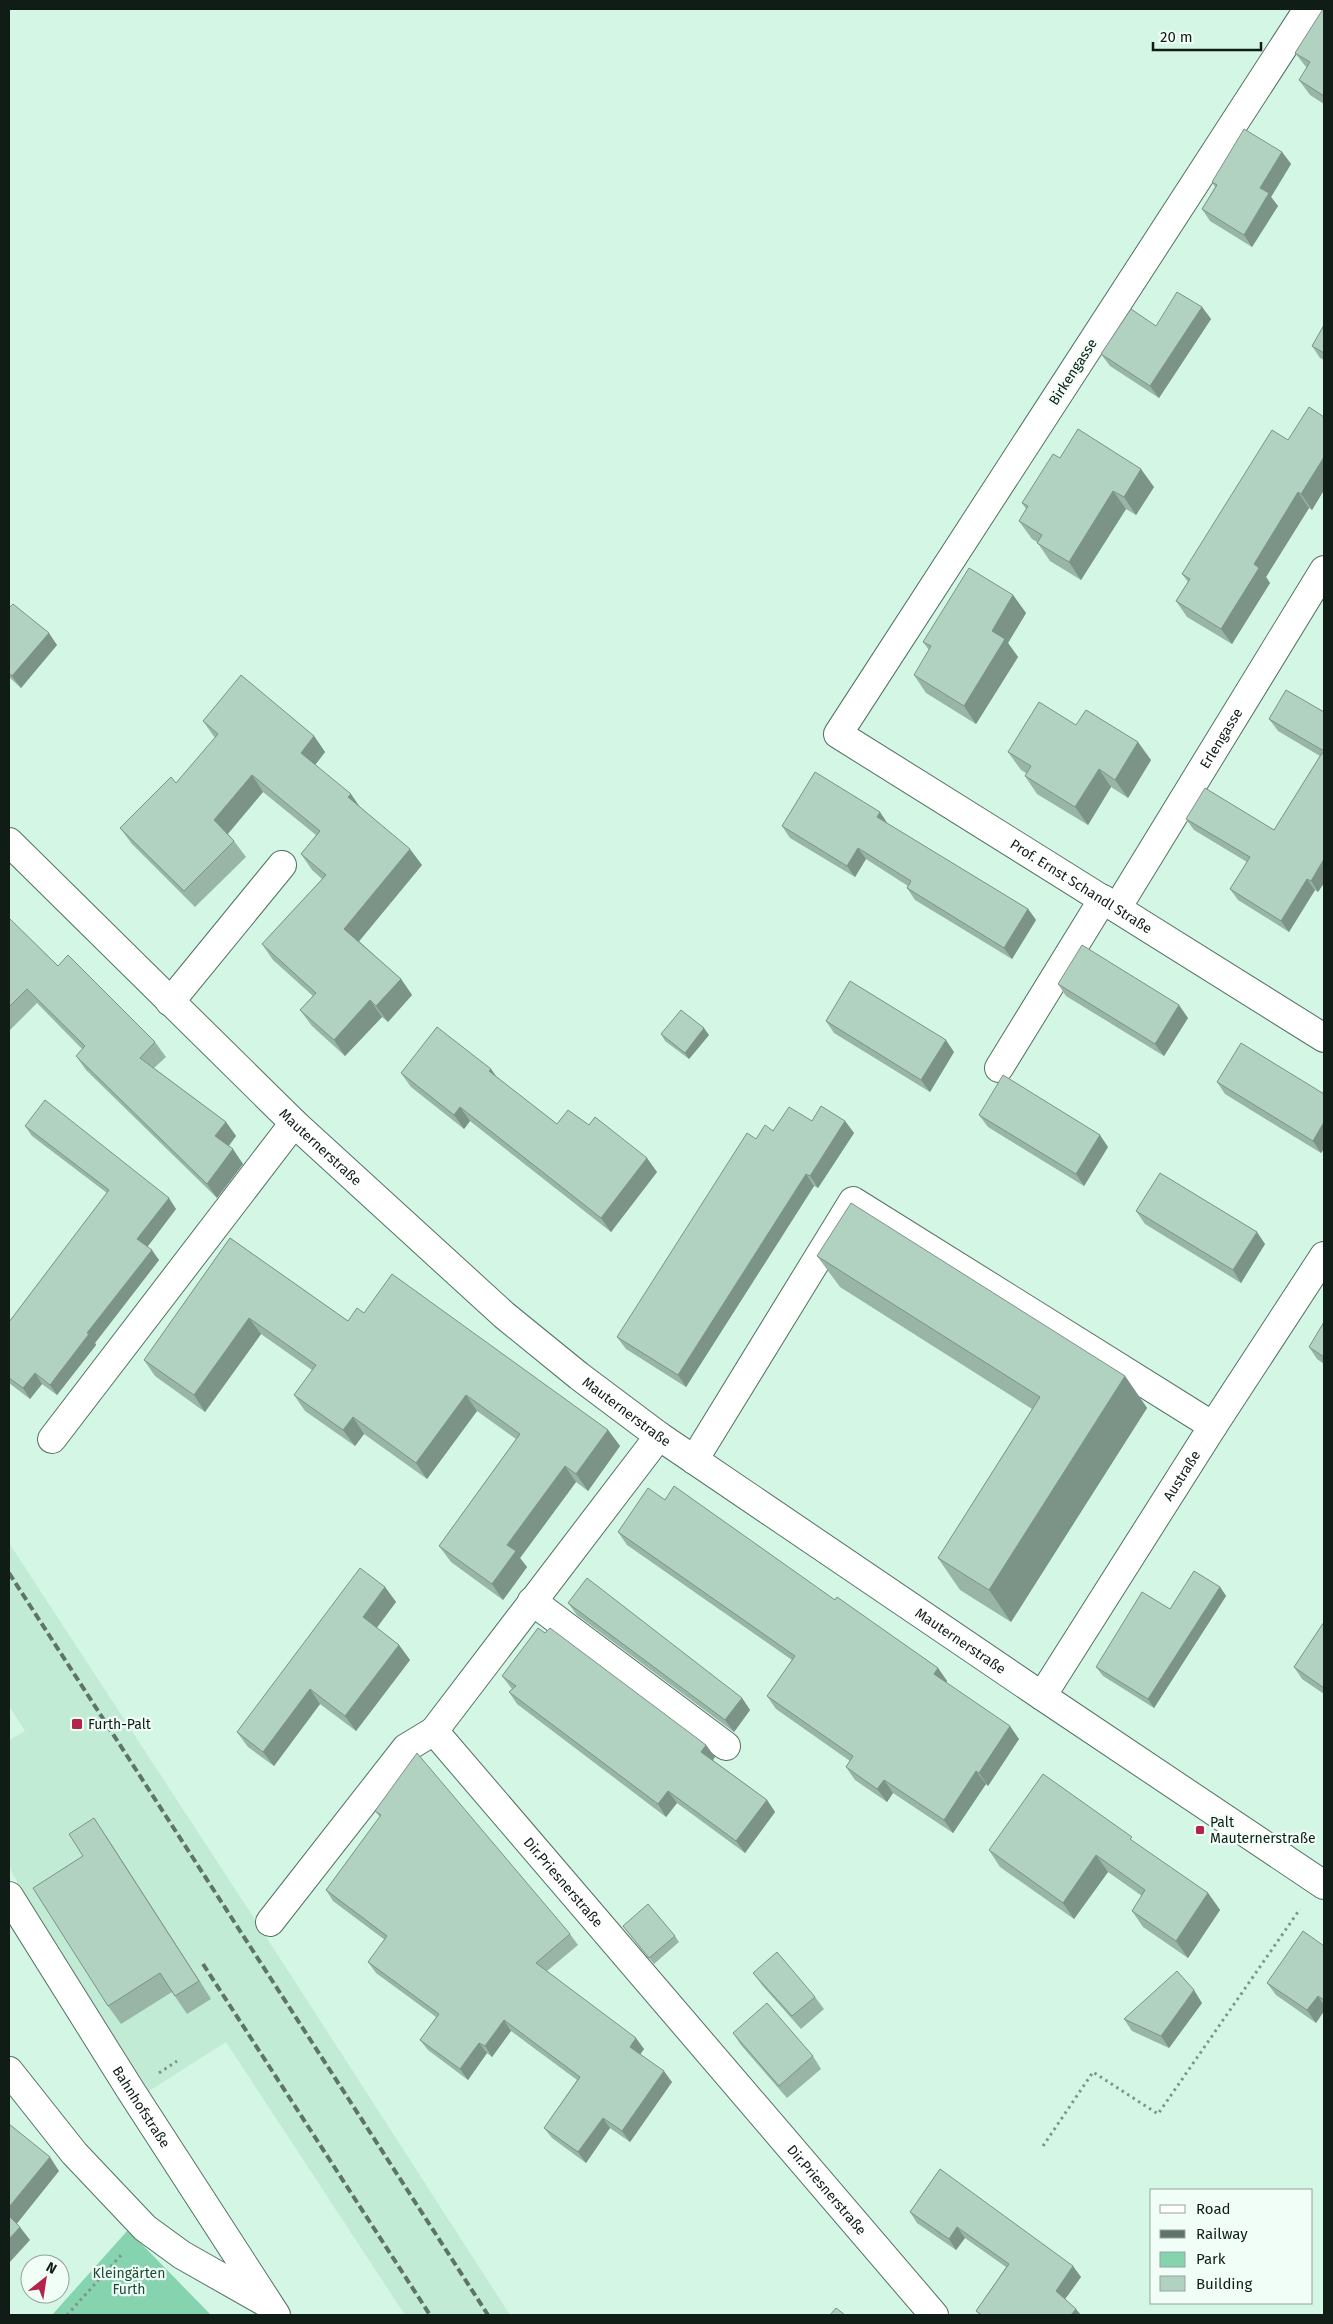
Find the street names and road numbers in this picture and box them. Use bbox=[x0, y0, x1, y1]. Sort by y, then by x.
street label: Birkengasse bbox=[1045, 336, 1101, 408]
street label: Erlengasse bbox=[1196, 705, 1246, 772]
street label: Prof. Ernst Schandl Straße bbox=[1007, 835, 1155, 937]
street label: Mauternerstraße bbox=[276, 1105, 365, 1189]
street label: Mauternerstraße bbox=[579, 1373, 674, 1450]
street label: Austraße bbox=[1159, 1447, 1204, 1504]
street label: Mauternerstraße bbox=[912, 1604, 1009, 1677]
street label: Dir.Priesnerstraße bbox=[520, 1834, 607, 1931]
street label: Bahnhofstraße bbox=[109, 2063, 174, 2151]
street label: Dir.Priesnerstraße bbox=[784, 2141, 870, 2238]

